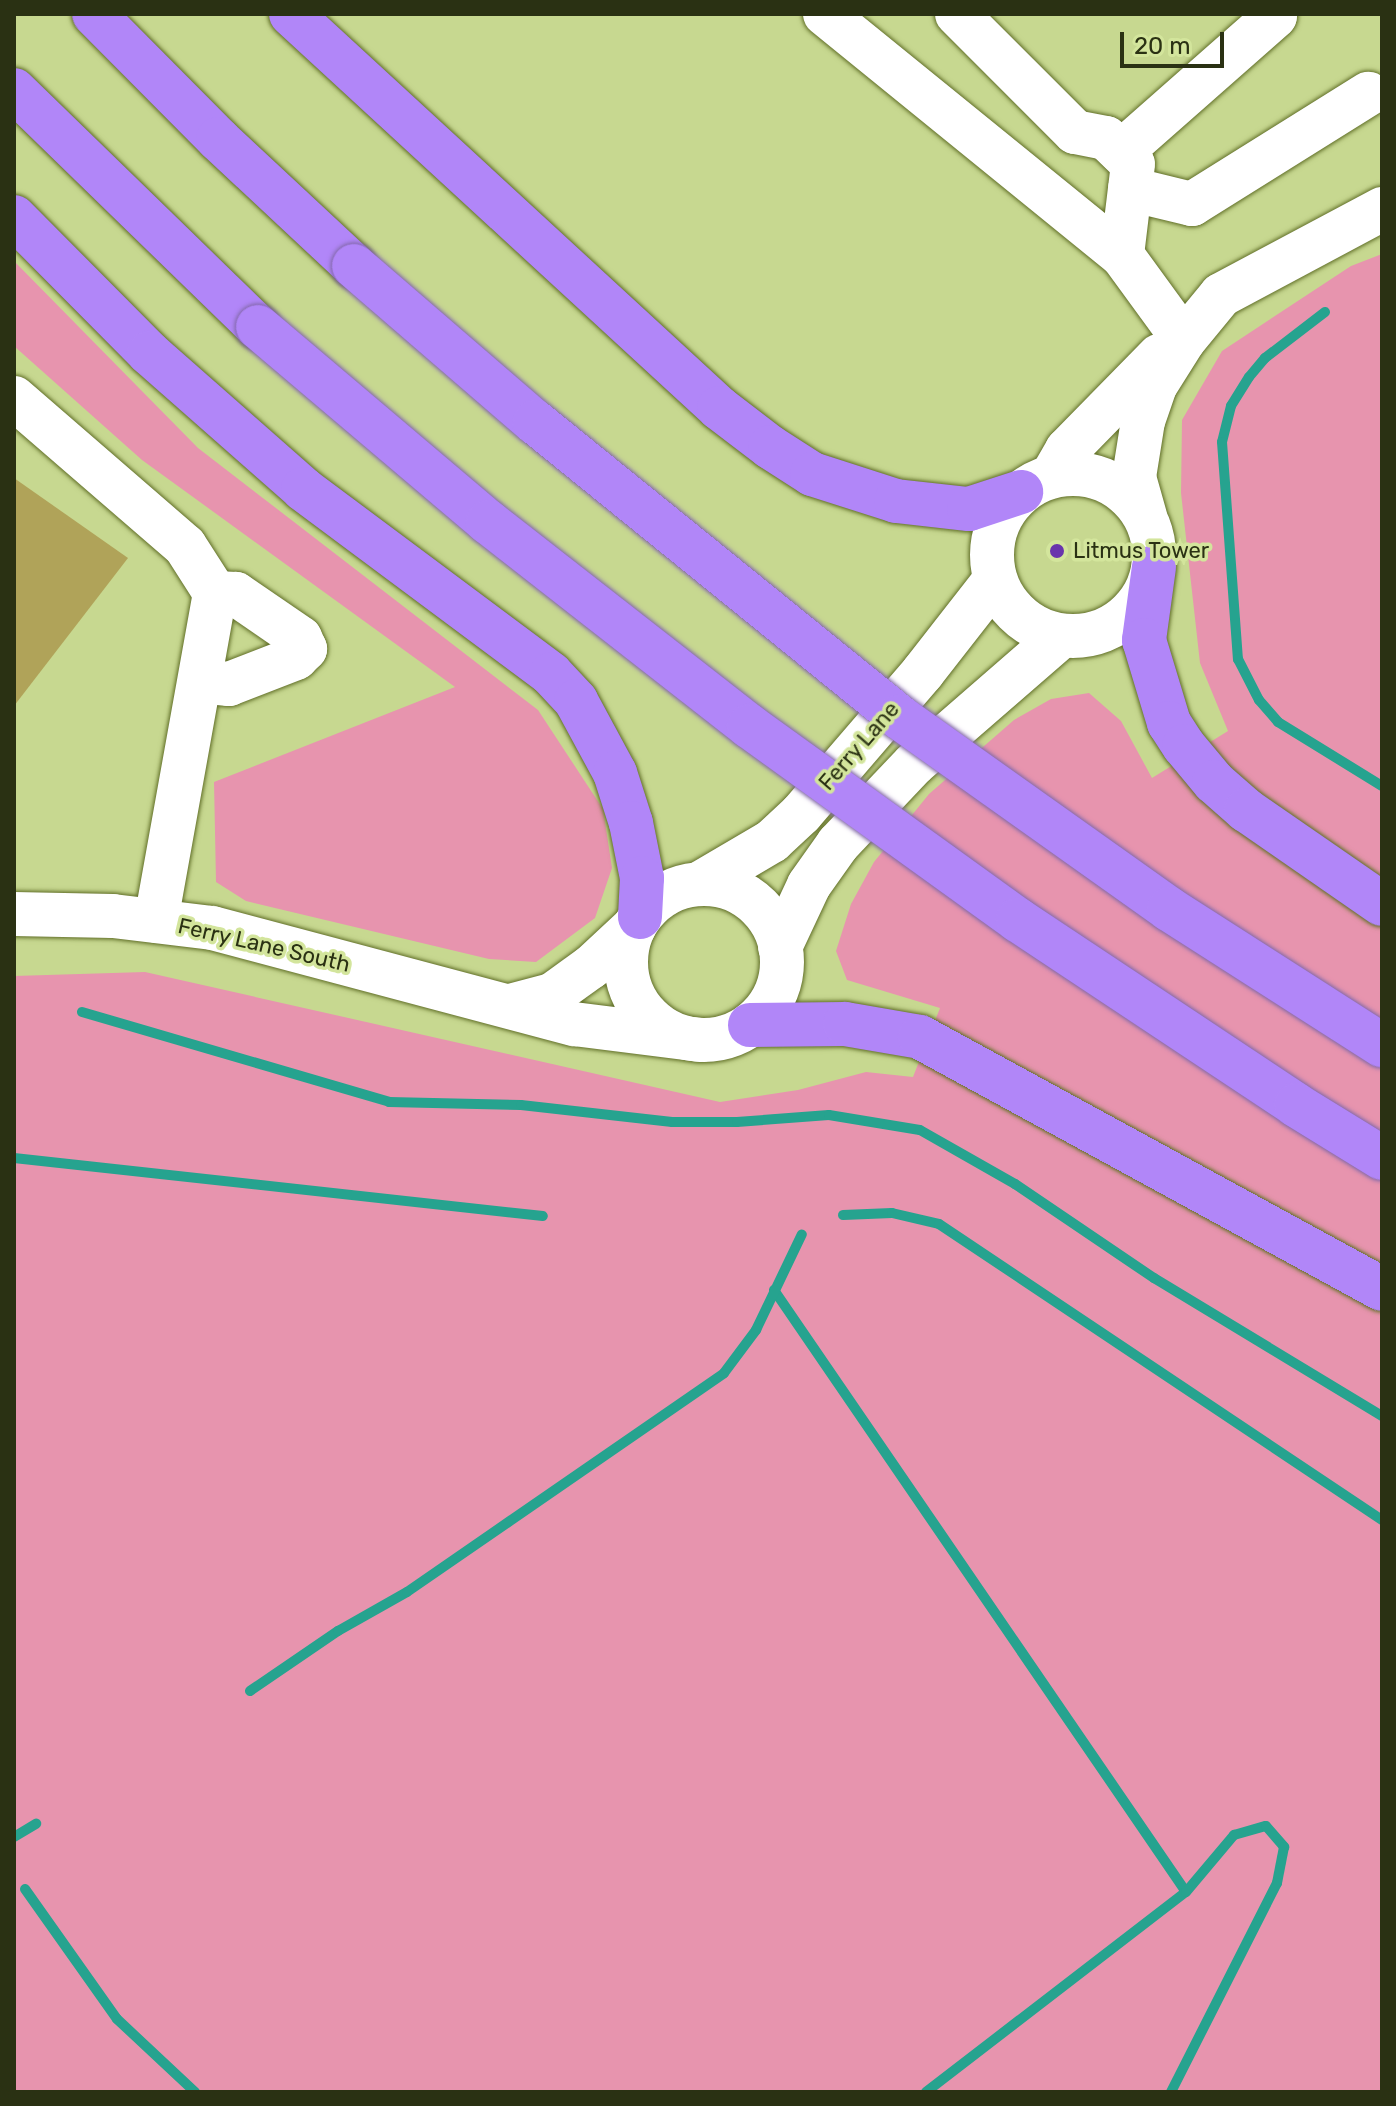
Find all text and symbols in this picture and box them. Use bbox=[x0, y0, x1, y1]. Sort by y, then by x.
scale bar bbox=[1124, 16, 1228, 66]
text: 20 m bbox=[1134, 32, 1191, 60]
place label: Litmus Tower bbox=[1073, 538, 1210, 564]
marker: Litmus Tower bbox=[1048, 542, 1066, 560]
street label: Ferry Lane bbox=[813, 696, 905, 796]
street label: Ferry Lane South bbox=[175, 912, 353, 978]

